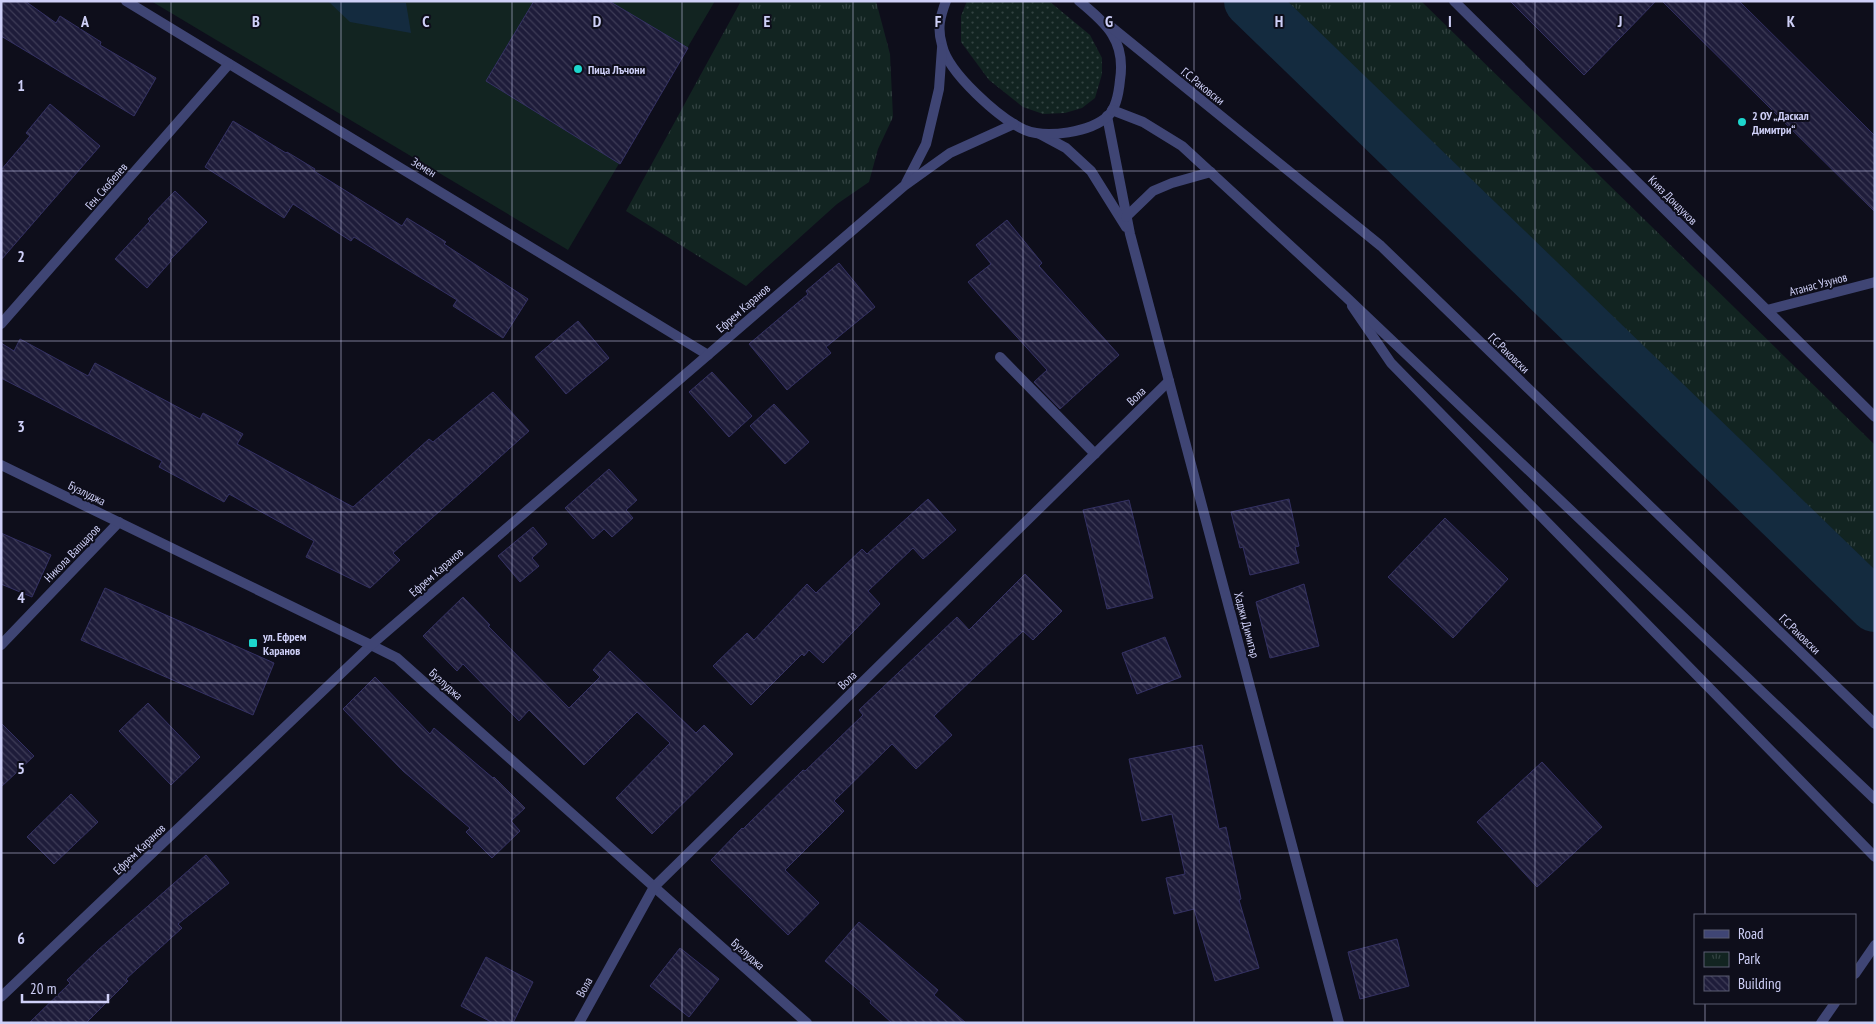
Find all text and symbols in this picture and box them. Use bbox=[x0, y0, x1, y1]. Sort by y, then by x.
text: A bbox=[80, 11, 90, 31]
text: B bbox=[252, 11, 260, 31]
text: C bbox=[422, 11, 430, 31]
text: D bbox=[593, 11, 602, 31]
text: E bbox=[764, 11, 771, 31]
text: F bbox=[935, 11, 942, 31]
text: G bbox=[1105, 11, 1113, 31]
text: H bbox=[1275, 11, 1283, 31]
text: I bbox=[1448, 11, 1452, 31]
text: J bbox=[1617, 11, 1622, 31]
text: K bbox=[1787, 11, 1796, 31]
place label: Пица Лъчони bbox=[588, 62, 645, 77]
marker: Пица Лъчони bbox=[572, 63, 584, 75]
street label: Г.С.Раковски bbox=[1178, 64, 1228, 108]
text: 1 bbox=[17, 75, 25, 95]
place label: 2 ОУ „Даскал Димитри“ bbox=[1752, 108, 1809, 137]
marker: 2 ОУ „Даскал Димитри“ bbox=[1736, 116, 1748, 128]
street label: Земен bbox=[409, 154, 439, 180]
street label: Ген. Скобелев bbox=[82, 159, 131, 212]
street label: Княз Дондуков bbox=[1645, 172, 1701, 228]
text: 2 bbox=[17, 246, 25, 266]
street label: Атанас Узунов bbox=[1787, 269, 1849, 299]
street label: Ефрем Каранов bbox=[713, 280, 773, 336]
street label: Г.С.Раковски bbox=[1485, 330, 1533, 376]
street label: Вола bbox=[1123, 383, 1149, 409]
text: 3 bbox=[17, 416, 25, 436]
street label: Бузлуджа bbox=[66, 478, 108, 509]
street label: Никола Вапцаров bbox=[41, 521, 103, 585]
street label: Ефрем Каранов bbox=[406, 544, 466, 600]
text: 4 bbox=[17, 587, 25, 607]
street label: Хаджи Димитър bbox=[1231, 590, 1263, 660]
street label: Г.С.Раковски bbox=[1776, 611, 1824, 657]
place label: ул. Ефрем Каранов bbox=[262, 629, 307, 658]
marker: ул. Ефрем Каранов bbox=[247, 637, 259, 649]
street label: Бузлуджа bbox=[426, 665, 466, 703]
street label: Вола bbox=[834, 667, 860, 693]
text: 5 bbox=[17, 758, 25, 778]
street label: Ефрем Каранов bbox=[110, 820, 168, 878]
legend bbox=[1694, 914, 1856, 1004]
text: Road bbox=[1738, 924, 1764, 943]
text: 6 bbox=[17, 928, 25, 948]
street label: Бузлуджа bbox=[728, 935, 768, 973]
text: Park bbox=[1738, 949, 1760, 968]
scale bar bbox=[22, 972, 109, 1004]
street label: Вола bbox=[572, 974, 596, 1000]
text: Building bbox=[1738, 974, 1781, 993]
text: 20 m bbox=[30, 979, 56, 998]

